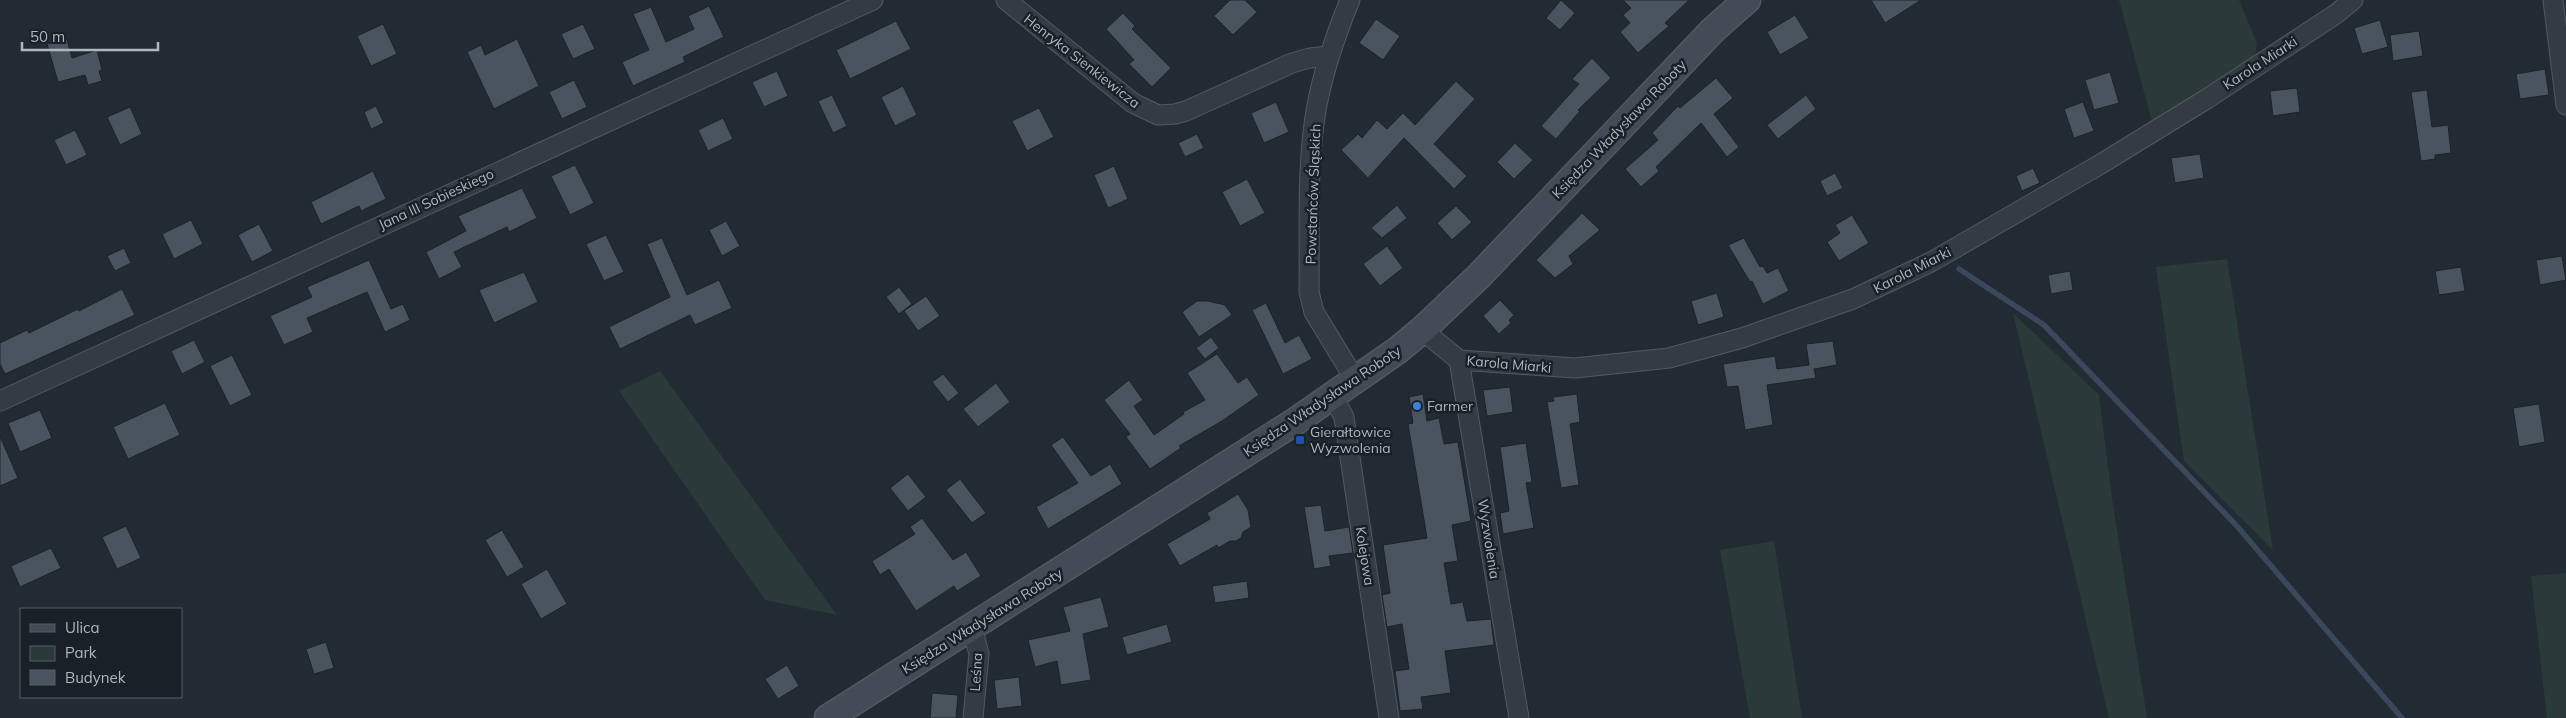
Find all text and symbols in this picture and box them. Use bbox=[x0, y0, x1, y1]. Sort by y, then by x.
street label: Henryka Sienkiewicza bbox=[1020, 10, 1144, 112]
scale bar bbox=[22, 20, 159, 52]
text: 50 m bbox=[30, 27, 65, 46]
street label: Karola Miarki bbox=[2219, 32, 2301, 94]
street label: Księdza Władysława Roboty bbox=[1548, 55, 1691, 202]
street label: Powstańców Śląskich bbox=[1302, 123, 1324, 265]
street label: Jana III Sobieskiego bbox=[375, 164, 497, 234]
street label: Karola Miarki bbox=[1870, 243, 1954, 297]
street label: Księdza Władysława Roboty bbox=[1240, 341, 1405, 461]
street label: Karola Miarki bbox=[1466, 351, 1552, 377]
place label: Farmer bbox=[1427, 397, 1474, 415]
marker: Farmer bbox=[1411, 400, 1423, 412]
place label: Gierałtowice Wyzwolenia bbox=[1310, 423, 1391, 457]
marker: Gierałtowice Wyzwolenia bbox=[1294, 434, 1306, 446]
street label: Wyzwolenia bbox=[1474, 498, 1504, 580]
street label: Kolejowa bbox=[1351, 525, 1379, 587]
street label: Księdza Władysława Roboty bbox=[898, 564, 1066, 678]
legend bbox=[20, 608, 182, 698]
text: Ulica bbox=[65, 618, 99, 637]
text: Park bbox=[65, 643, 97, 662]
street label: Leśna bbox=[966, 652, 986, 692]
text: Budynek bbox=[65, 668, 126, 687]

